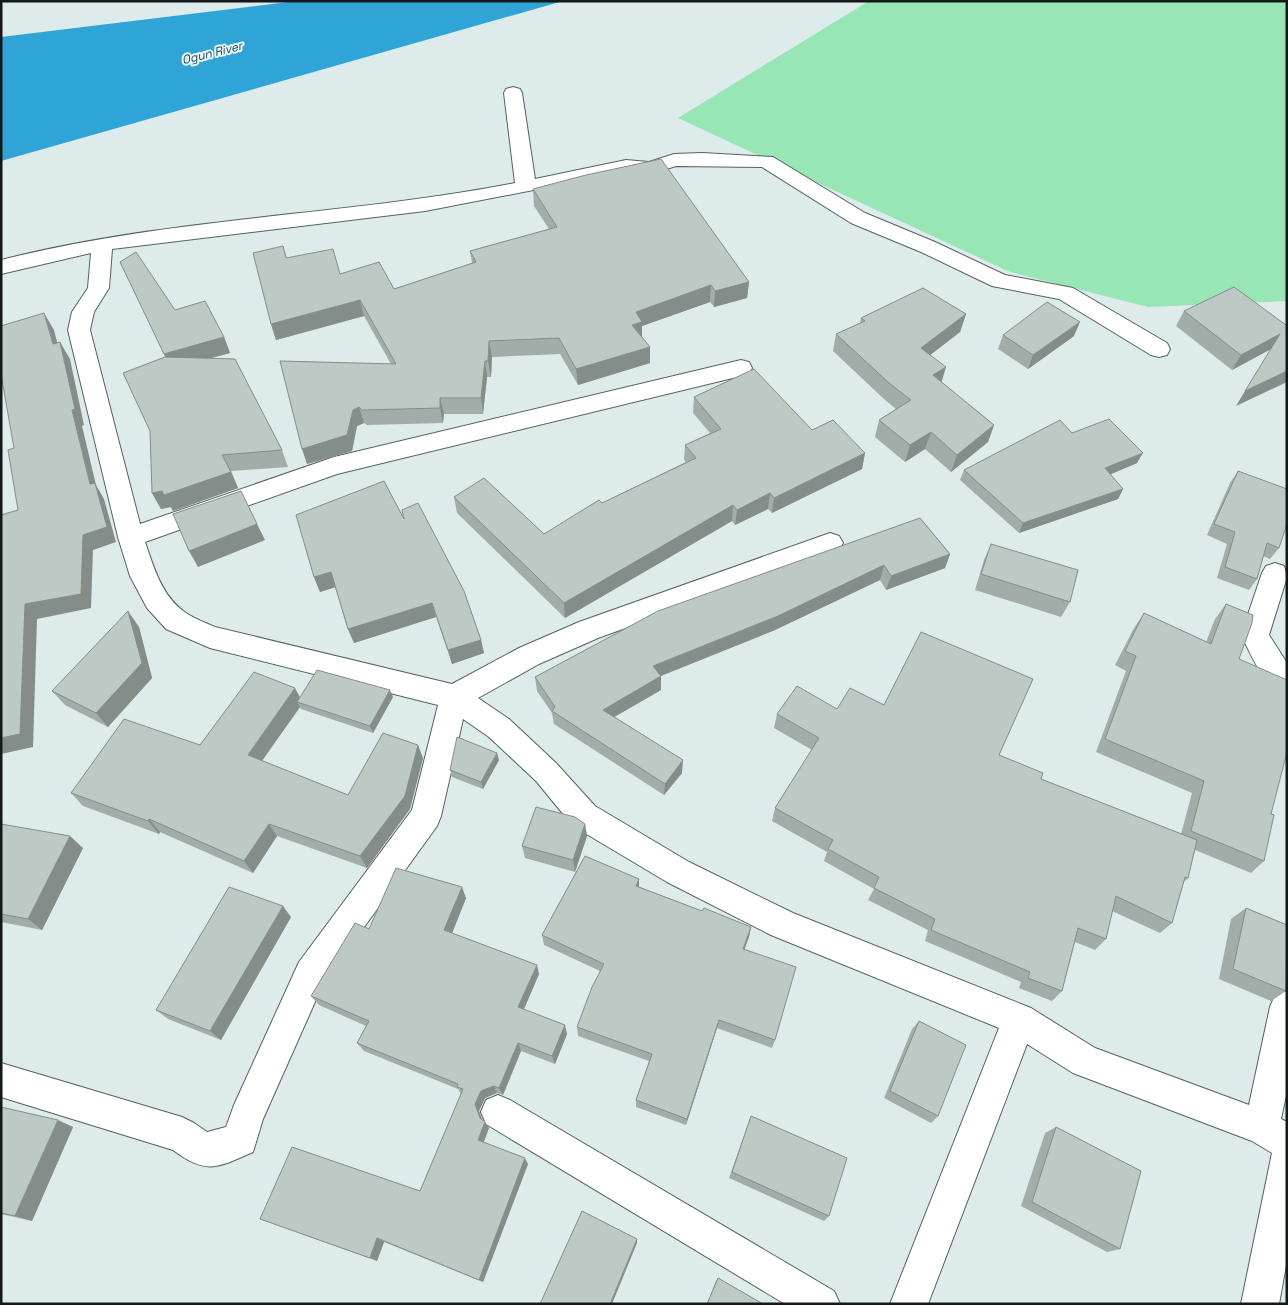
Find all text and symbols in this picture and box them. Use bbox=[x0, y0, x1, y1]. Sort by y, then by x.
water label: Ogun River bbox=[180, 37, 245, 68]

